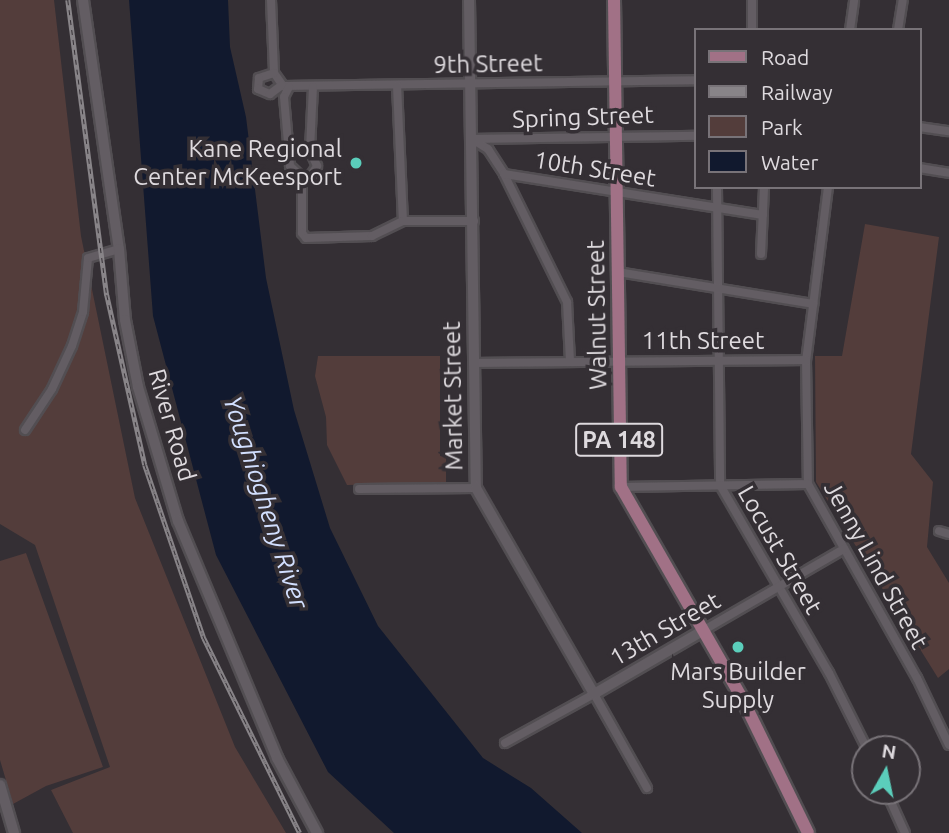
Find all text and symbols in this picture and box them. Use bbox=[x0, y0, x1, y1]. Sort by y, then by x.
legend bbox=[694, 28, 921, 189]
text: Road bbox=[761, 45, 809, 69]
street label: 9th Street bbox=[433, 49, 543, 79]
text: Railway bbox=[761, 80, 833, 104]
street label: Spring Street bbox=[512, 100, 654, 134]
text: Park bbox=[761, 115, 803, 139]
place label: Kane Regional Center McKeesport bbox=[133, 135, 342, 191]
street label: 10th Street bbox=[532, 145, 658, 193]
text: Water bbox=[761, 150, 819, 174]
marker: Kane Regional Center McKeesport bbox=[348, 155, 364, 171]
street label: Walnut Street bbox=[581, 240, 613, 390]
street label: Market Street bbox=[437, 321, 469, 471]
street label: 11th Street bbox=[642, 327, 764, 355]
street label: River Road bbox=[142, 365, 202, 485]
water label: Youghiogheny River bbox=[217, 391, 315, 613]
road number: PA 148 bbox=[574, 420, 664, 460]
street label: Jenny Lind Street bbox=[818, 476, 934, 654]
street label: Locust Street bbox=[732, 481, 828, 619]
street label: 13th Street bbox=[605, 586, 725, 672]
marker: Mars Builder Supply bbox=[730, 639, 746, 655]
place label: Mars Builder Supply bbox=[670, 658, 806, 714]
north arrow bbox=[851, 735, 921, 805]
text: N bbox=[880, 739, 898, 763]

